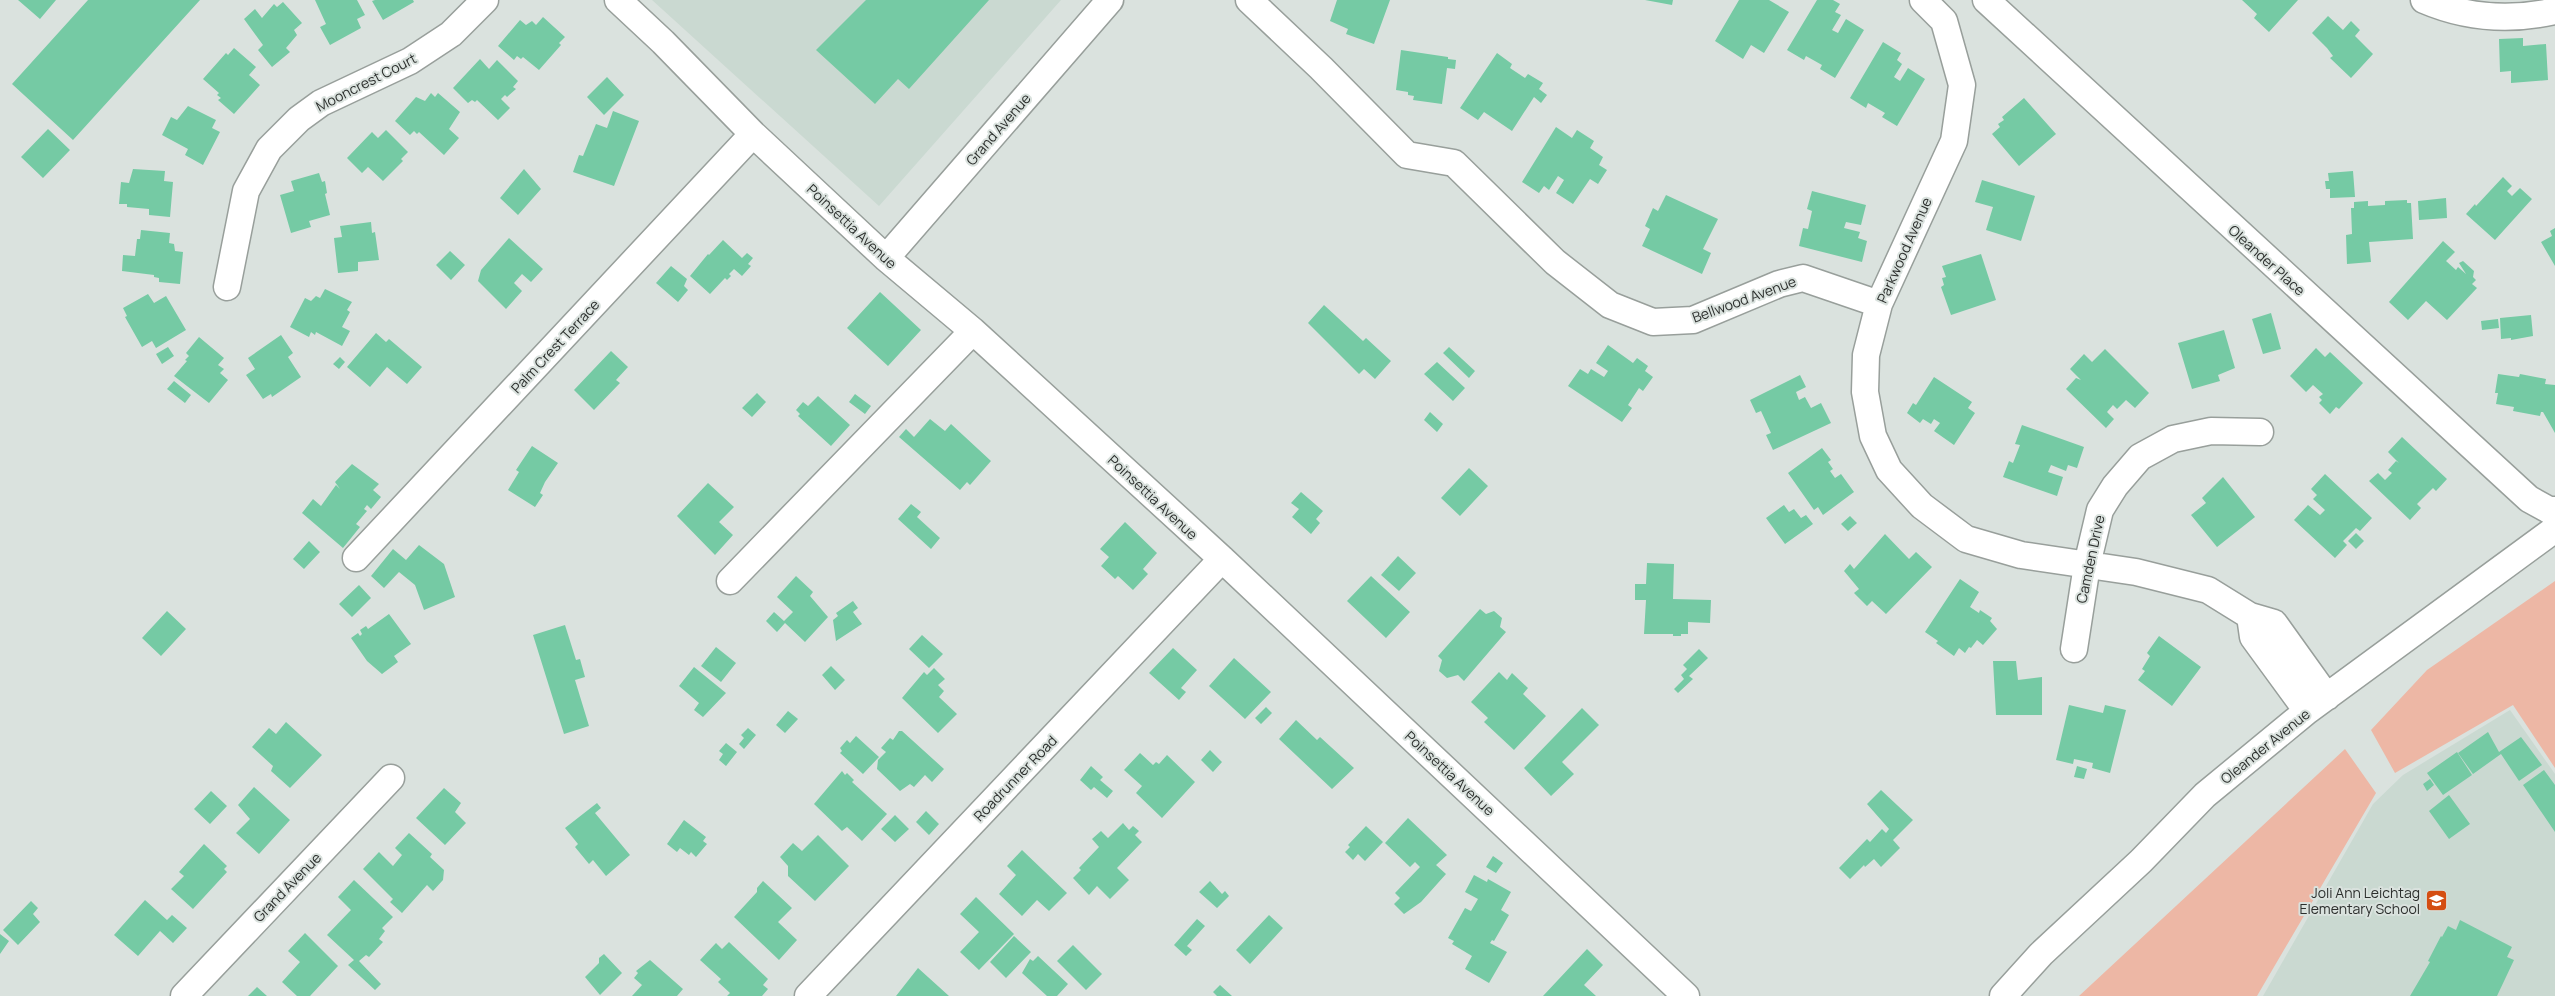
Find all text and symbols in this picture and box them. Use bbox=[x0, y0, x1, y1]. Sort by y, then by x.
street label: Mooncrest Court bbox=[312, 48, 420, 116]
street label: Grand Avenue bbox=[961, 89, 1035, 169]
street label: Poinsettia Avenue bbox=[803, 180, 901, 272]
street label: Parkwood Avenue bbox=[1872, 194, 1936, 306]
street label: Oleander Place bbox=[2225, 220, 2309, 300]
street label: Bellwood Avenue bbox=[1689, 271, 1799, 327]
street label: Palm Crest Terrace bbox=[507, 295, 603, 397]
street label: Poinsettia Avenue bbox=[1104, 451, 1202, 543]
street label: Camden Drive bbox=[2071, 513, 2109, 605]
street label: Oleander Avenue bbox=[2216, 704, 2314, 788]
street label: Poinsettia Avenue bbox=[1401, 727, 1499, 819]
street label: Roadrunner Road bbox=[969, 731, 1061, 825]
street label: Grand Avenue bbox=[249, 848, 325, 926]
place label: Joli Ann Leichtag Elementary School bbox=[2300, 883, 2420, 918]
school or university icon: Joli Ann Leichtag Elementary School bbox=[2424, 888, 2448, 912]

